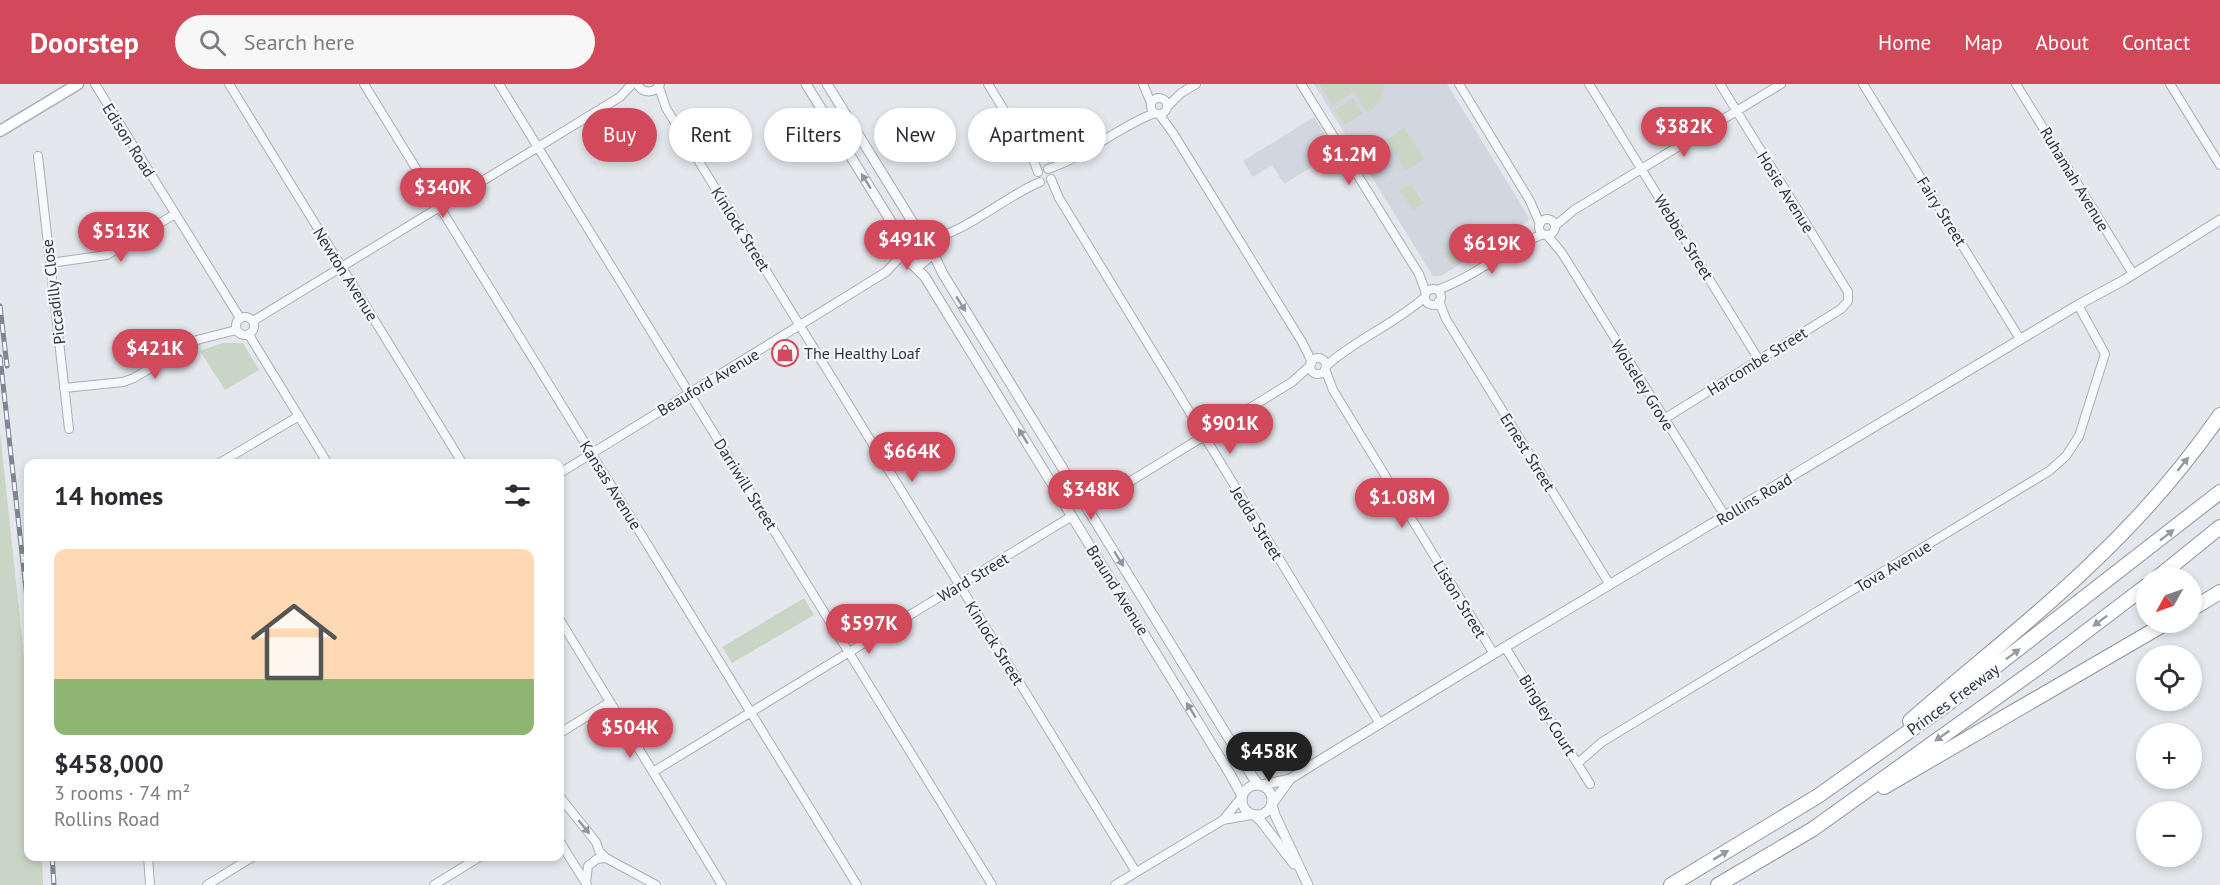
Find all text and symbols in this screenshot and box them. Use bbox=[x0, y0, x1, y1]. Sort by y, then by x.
search box bbox=[175, 15, 595, 69]
text: Doorstep bbox=[30, 24, 139, 61]
icon: search bbox=[196, 26, 229, 59]
text: Search here bbox=[244, 28, 355, 56]
text: Home bbox=[1878, 29, 1931, 56]
text: Map bbox=[1964, 29, 2003, 56]
text: About bbox=[2036, 29, 2089, 56]
text: Contact bbox=[2122, 29, 2190, 56]
street label: Edison Road bbox=[98, 99, 160, 181]
pin: $382K bbox=[1642, 107, 1726, 158]
chip: Buy bbox=[582, 108, 657, 162]
chip: Rent bbox=[669, 108, 752, 162]
chip: Filters bbox=[764, 108, 862, 162]
chip: New bbox=[874, 108, 956, 162]
chip: Apartment bbox=[968, 108, 1106, 162]
text: $382K bbox=[1655, 113, 1713, 139]
street label: Ruhamah Avenue bbox=[2036, 123, 2114, 235]
pin: $1.2M bbox=[1307, 135, 1391, 186]
text: $1.2M bbox=[1322, 141, 1376, 167]
street label: Hosie Avenue bbox=[1753, 148, 1819, 236]
pin: $340K bbox=[401, 168, 485, 219]
one-way arrow bbox=[860, 173, 871, 189]
street label: Fairy Street bbox=[1913, 173, 1971, 250]
text: $340K bbox=[414, 174, 472, 200]
street label: Kinlock Street bbox=[707, 183, 775, 275]
street label: Webber Street bbox=[1650, 191, 1718, 284]
pin: $513K bbox=[79, 212, 163, 263]
text: $513K bbox=[92, 218, 150, 244]
pin: $491K bbox=[865, 220, 949, 271]
street label: Newton Avenue bbox=[309, 223, 383, 325]
pin: $619K bbox=[1450, 224, 1534, 275]
text: $491K bbox=[878, 226, 936, 252]
text: $619K bbox=[1463, 230, 1521, 256]
street label: Piccadilly Close bbox=[37, 238, 69, 346]
one-way arrow bbox=[956, 296, 967, 312]
street label: Harcombe Street bbox=[1703, 322, 1811, 400]
pin: $421K bbox=[113, 329, 197, 380]
text: $421K bbox=[126, 335, 184, 361]
street label: Wolseley Grove bbox=[1607, 336, 1679, 434]
shop icon: The Healthy Loaf bbox=[770, 338, 800, 368]
place label: The Healthy Loaf bbox=[804, 343, 921, 363]
street label: Beauford Avenue bbox=[653, 344, 763, 420]
pin: $901K bbox=[1188, 404, 1272, 455]
street label: Ernest Street bbox=[1496, 409, 1560, 495]
text: $901K bbox=[1201, 410, 1259, 436]
one-way arrow bbox=[1017, 428, 1028, 444]
pin: $664K bbox=[870, 432, 954, 483]
street label: Darriwill Street bbox=[710, 435, 782, 534]
street label: Kansas Avenue bbox=[576, 437, 646, 533]
text: $664K bbox=[883, 438, 941, 464]
one-way arrow bbox=[2176, 457, 2188, 472]
street label: Rollins Road bbox=[1713, 469, 1795, 529]
pin: $348K bbox=[1049, 470, 1133, 521]
text: $348K bbox=[1062, 476, 1120, 502]
pin: $1.08M bbox=[1353, 478, 1451, 529]
text: 14 homes bbox=[54, 479, 163, 512]
icon: filters bbox=[501, 479, 534, 512]
street label: Jedda Street bbox=[1226, 482, 1288, 564]
text: $1.08M bbox=[1369, 484, 1435, 510]
one-way arrow bbox=[2159, 528, 2175, 541]
street label: Tova Avenue bbox=[1852, 536, 1934, 596]
street label: Braund Avenue bbox=[1082, 541, 1154, 639]
street label: Ward Street bbox=[934, 548, 1013, 606]
one-way arrow bbox=[1113, 551, 1124, 568]
street label: Liston Street bbox=[1429, 557, 1491, 642]
north arrow bbox=[2136, 567, 2202, 633]
map controls bbox=[2136, 567, 2202, 867]
icon: home bbox=[240, 588, 348, 696]
street label: Kinlock Street bbox=[961, 597, 1029, 689]
pin: $597K bbox=[827, 604, 911, 655]
text: $597K bbox=[840, 610, 898, 636]
one-way arrow bbox=[2093, 615, 2108, 627]
button: locate bbox=[2136, 645, 2202, 711]
one-way arrow bbox=[2005, 648, 2021, 660]
street label: Princes Freeway bbox=[1903, 658, 2004, 739]
street label: Bingley Court bbox=[1515, 671, 1581, 760]
one-way arrow bbox=[1185, 702, 1196, 718]
pin: $504K bbox=[588, 708, 672, 759]
text: $504K bbox=[601, 714, 659, 740]
button: + bbox=[2136, 723, 2202, 789]
one-way arrow bbox=[1935, 730, 1951, 742]
pin: $458K bbox=[1227, 732, 1311, 783]
text: $458K bbox=[1240, 738, 1298, 764]
text: $458,000 bbox=[54, 747, 164, 780]
text: 3 rooms · 74 m² bbox=[54, 780, 190, 806]
button: − bbox=[2136, 801, 2202, 867]
text: Rollins Road bbox=[54, 806, 160, 832]
one-way arrow bbox=[577, 819, 590, 835]
one-way arrow bbox=[1713, 849, 1729, 860]

